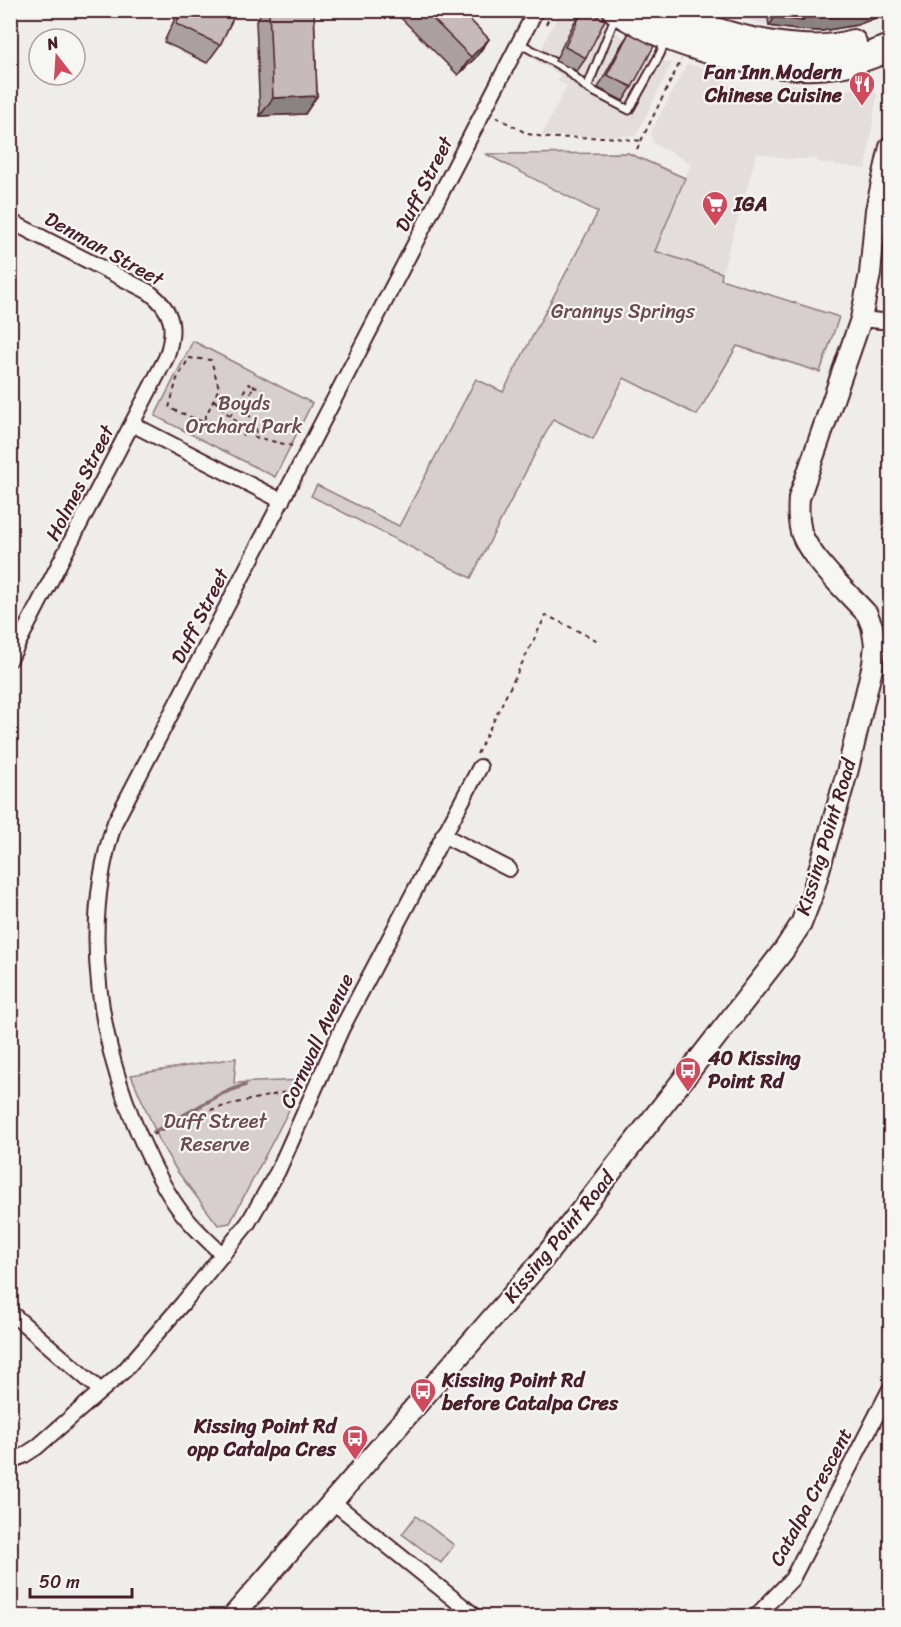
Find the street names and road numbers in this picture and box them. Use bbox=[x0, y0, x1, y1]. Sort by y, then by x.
street label: Duff Street bbox=[385, 129, 463, 238]
street label: Denman Street bbox=[38, 202, 171, 297]
street label: Holmes Street bbox=[36, 418, 125, 547]
street label: Duff Street bbox=[161, 561, 239, 670]
street label: Kissing Point Road bbox=[786, 753, 867, 920]
street label: Cornwall Avenue bbox=[270, 967, 364, 1115]
street label: Kissing Point Road bbox=[494, 1162, 625, 1311]
street label: Catalpa Crescent bbox=[760, 1421, 862, 1573]

